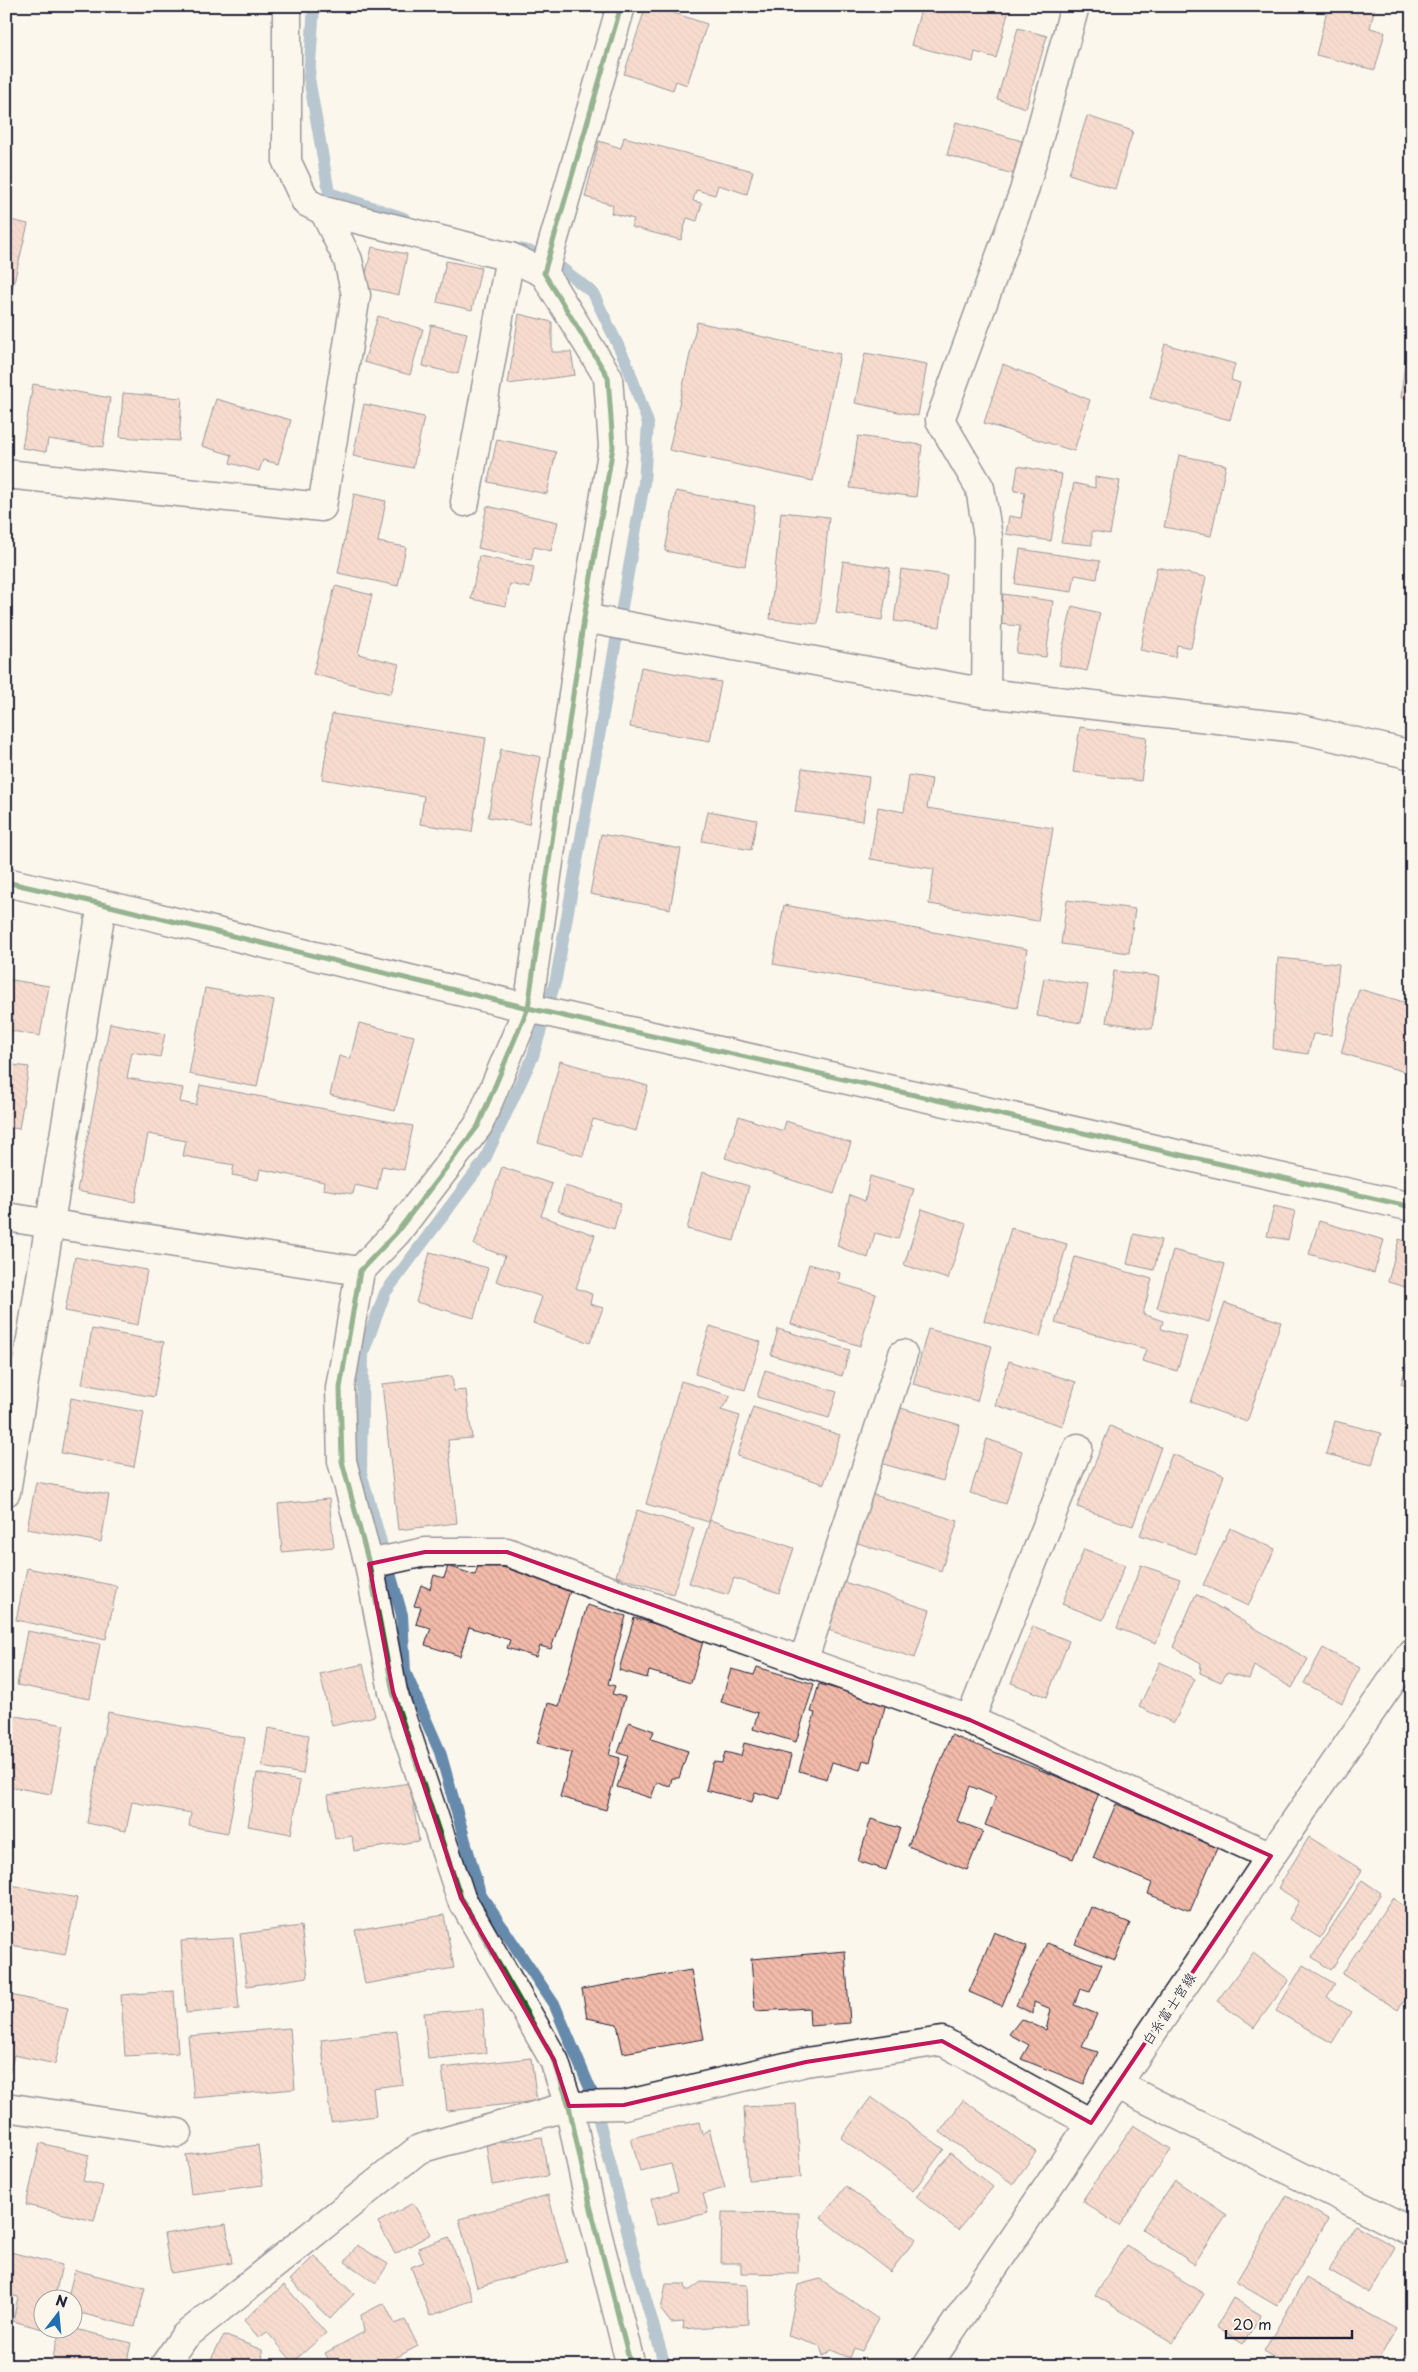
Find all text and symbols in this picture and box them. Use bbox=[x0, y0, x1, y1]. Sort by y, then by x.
street label: 白糸富士宮線 bbox=[1136, 1968, 1201, 2049]
text: N bbox=[53, 2289, 70, 2313]
north arrow bbox=[32, 2290, 82, 2340]
scale bar bbox=[1226, 2307, 1352, 2339]
text: 20 m bbox=[1233, 2312, 1272, 2335]

